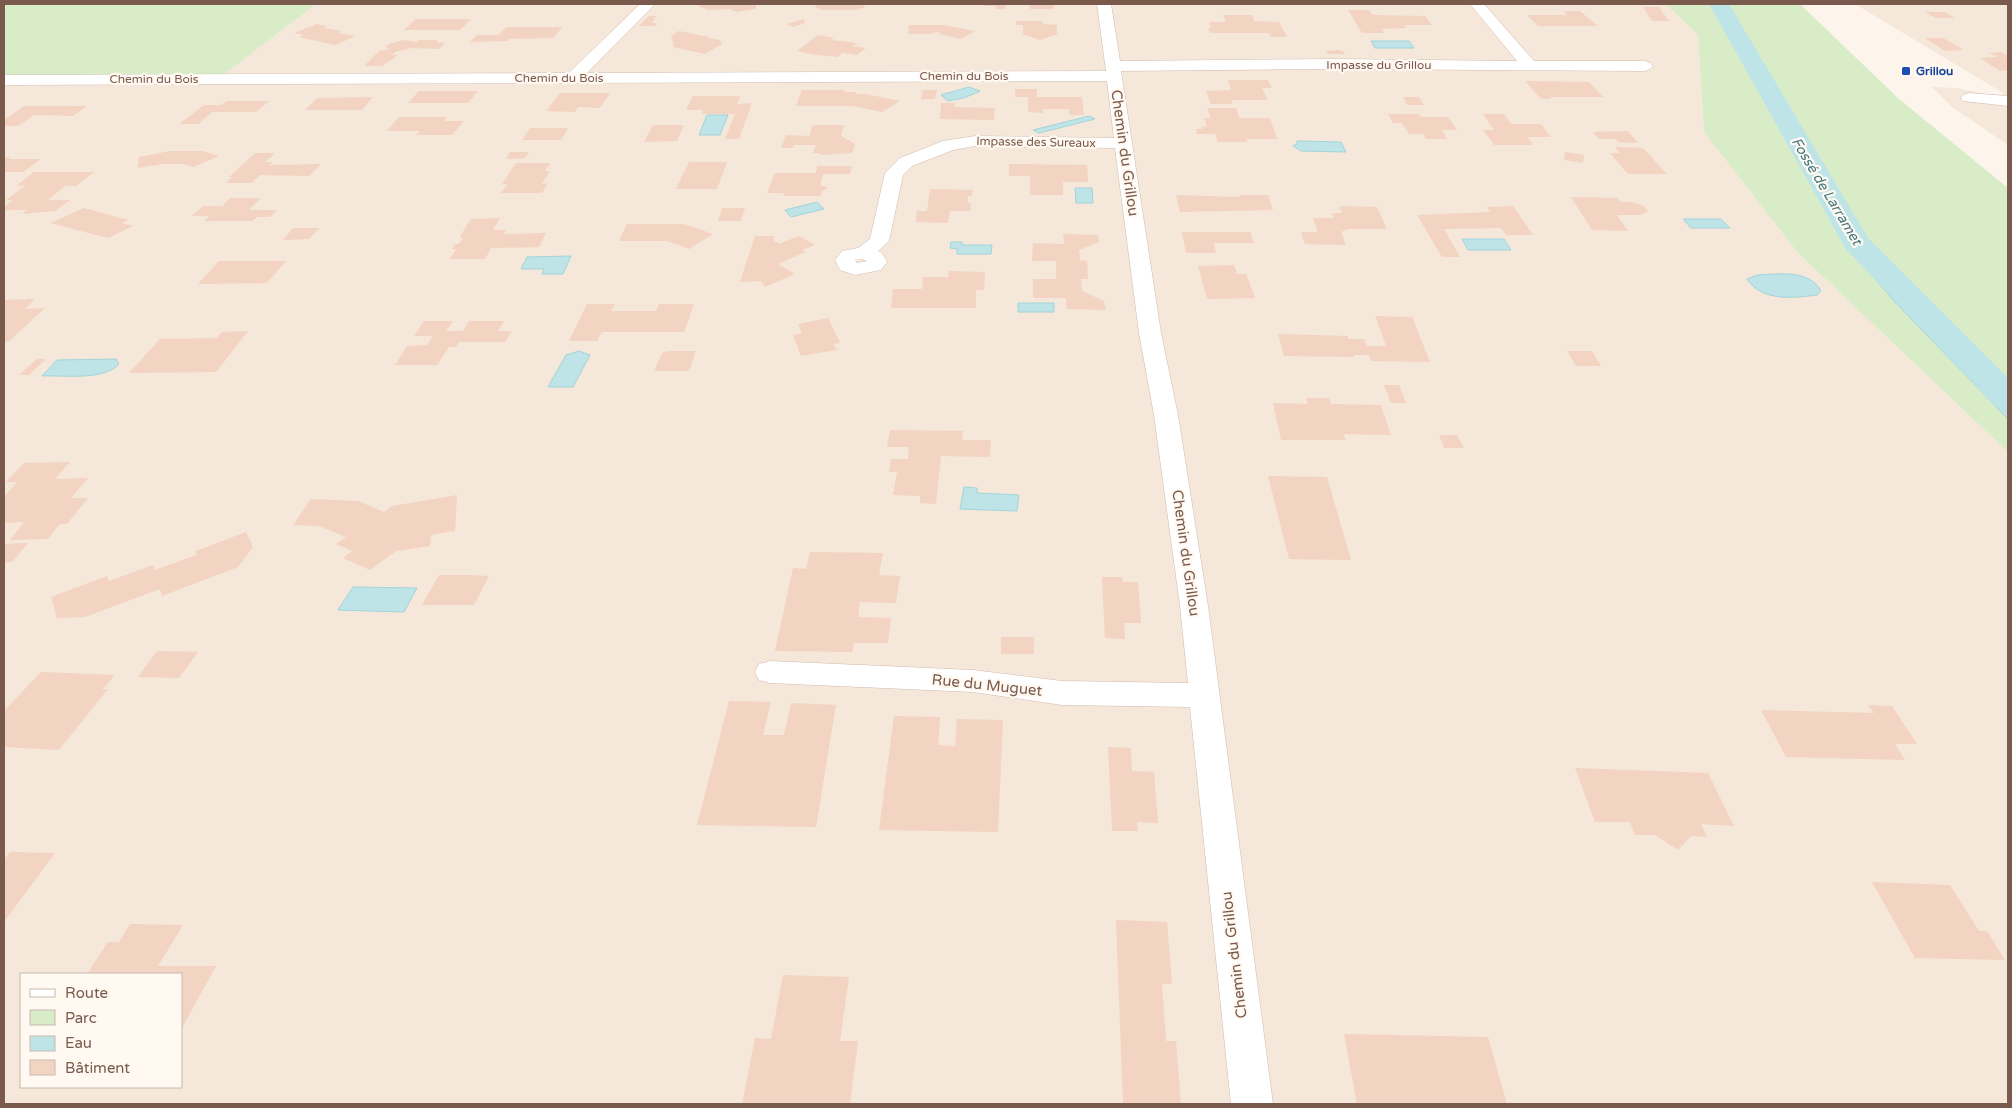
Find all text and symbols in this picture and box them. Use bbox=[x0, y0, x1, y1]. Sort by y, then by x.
street label: Impasse du Grillou bbox=[1326, 58, 1432, 72]
place label: Grillou bbox=[1916, 64, 1953, 78]
marker: Grillou bbox=[1900, 65, 1912, 77]
street label: Chemin du Bois bbox=[919, 69, 1009, 83]
street label: Chemin du Bois bbox=[514, 71, 604, 85]
street label: Chemin du Bois bbox=[109, 72, 199, 86]
street label: Chemin du Grillou bbox=[1107, 89, 1143, 217]
street label: Impasse des Sureaux bbox=[976, 134, 1096, 150]
water label: Fossé de Larramet bbox=[1788, 134, 1866, 250]
street label: Chemin du Grillou bbox=[1168, 489, 1204, 617]
street label: Rue du Muguet bbox=[931, 670, 1043, 700]
street label: Chemin du Grillou bbox=[1217, 891, 1251, 1019]
legend bbox=[20, 973, 182, 1088]
text: Route bbox=[65, 984, 108, 1002]
text: Parc bbox=[65, 1009, 97, 1027]
text: Eau bbox=[65, 1034, 92, 1052]
text: Bâtiment bbox=[65, 1059, 130, 1077]

